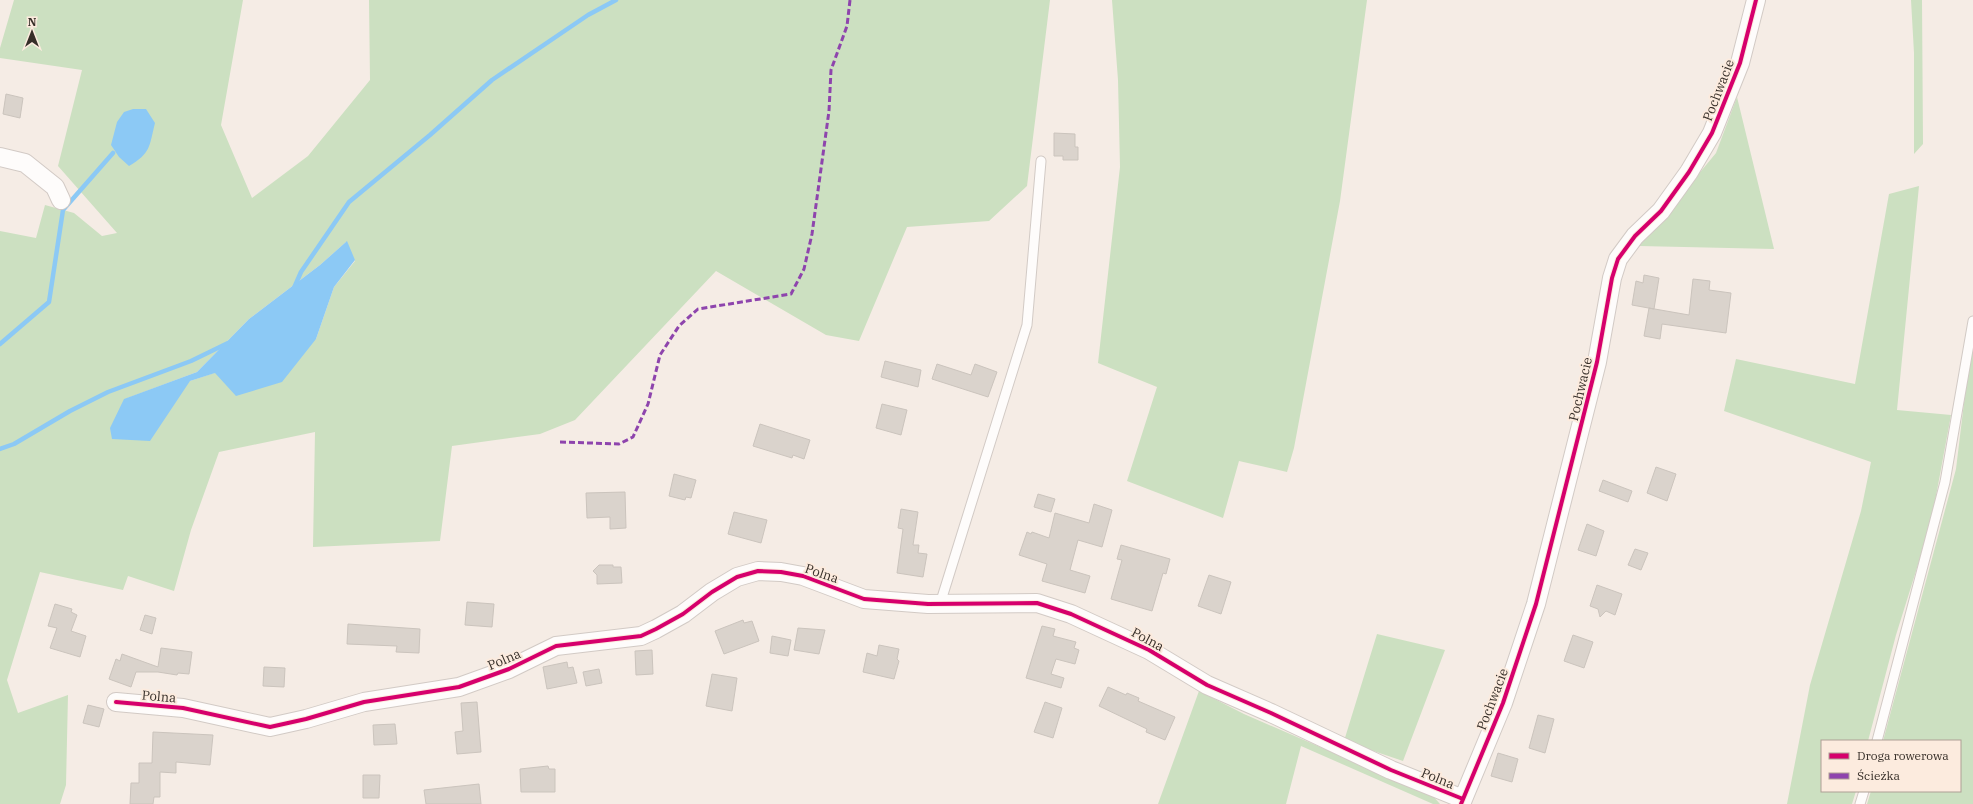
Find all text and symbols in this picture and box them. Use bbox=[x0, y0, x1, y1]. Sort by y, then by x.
north arrow bbox=[12, 12, 52, 52]
text: N bbox=[28, 15, 37, 29]
street label: Pochwacie bbox=[1699, 57, 1738, 124]
street label: Pochwacie bbox=[1565, 356, 1596, 423]
street label: Polna bbox=[803, 560, 841, 587]
street label: Polna bbox=[1129, 624, 1167, 655]
street label: Polna bbox=[485, 645, 523, 674]
street label: Pochwacie bbox=[1473, 666, 1512, 733]
street label: Polna bbox=[141, 687, 177, 706]
legend bbox=[1821, 740, 1961, 792]
text: Droga rowerowa bbox=[1857, 748, 1949, 763]
street label: Polna bbox=[1419, 764, 1457, 793]
text: Ścieżka bbox=[1857, 768, 1901, 783]

